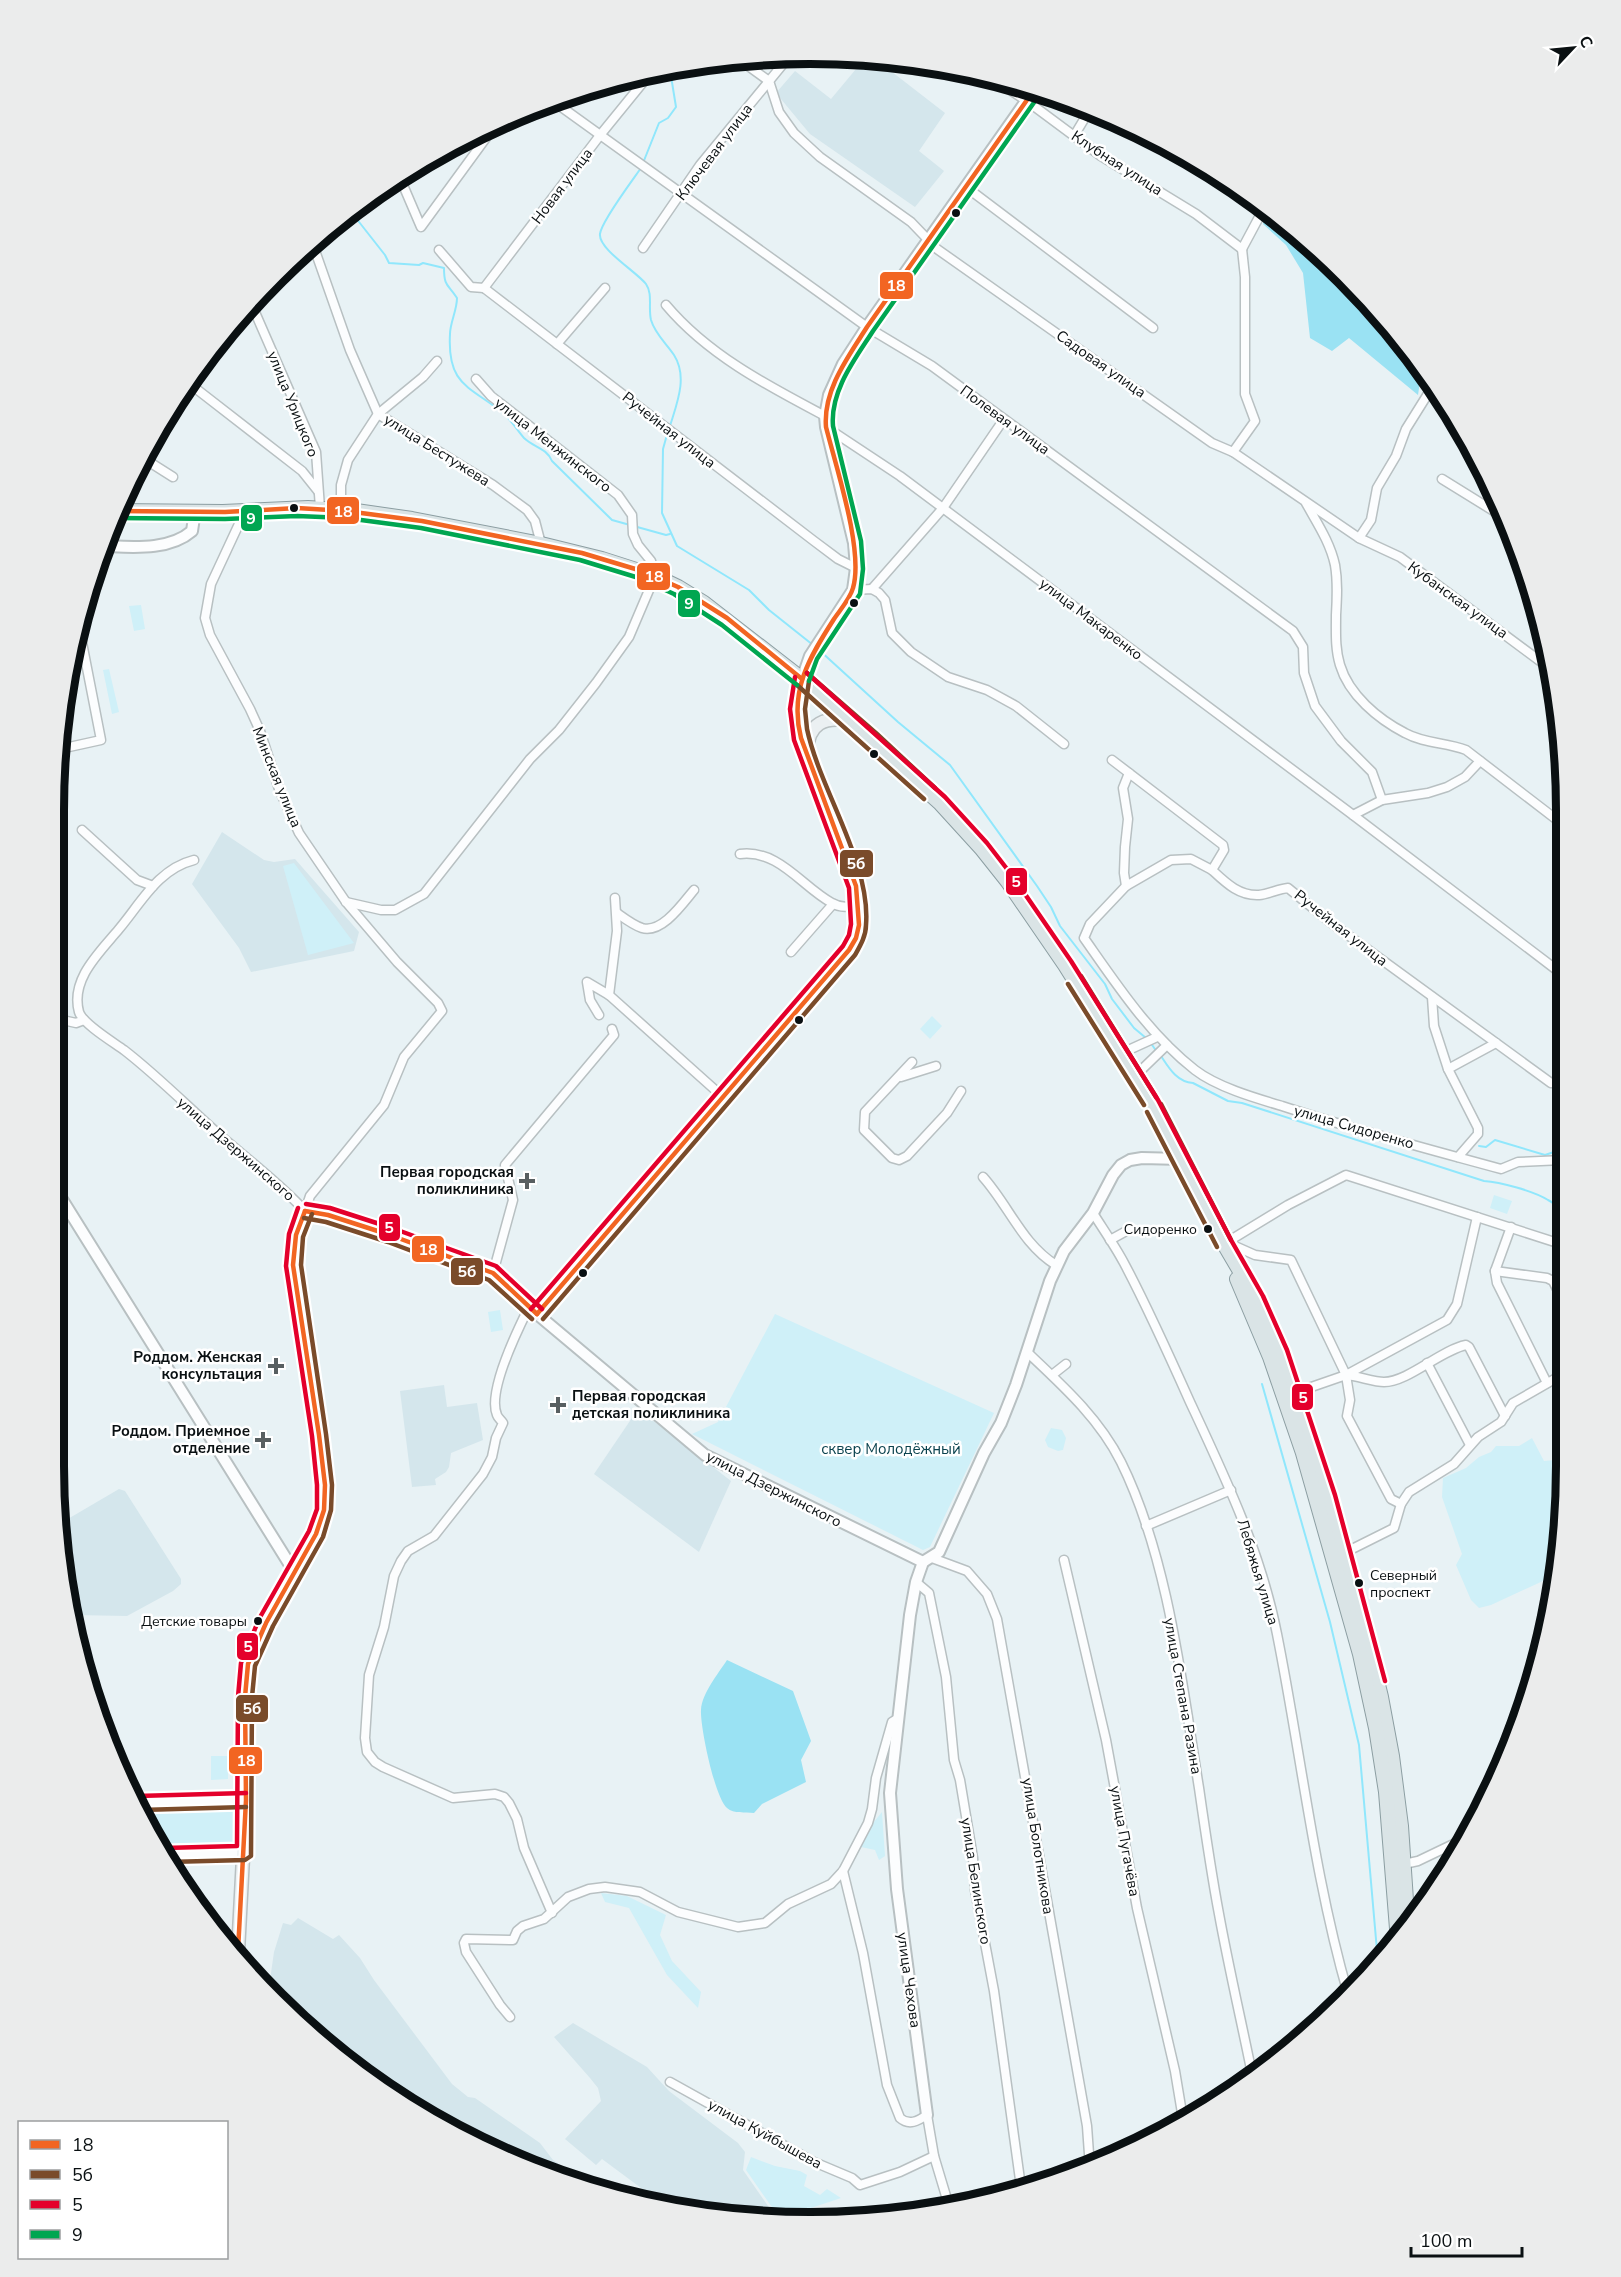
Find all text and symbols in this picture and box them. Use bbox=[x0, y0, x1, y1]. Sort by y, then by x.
north arrow bbox=[1543, 18, 1603, 78]
text: С bbox=[1573, 32, 1598, 52]
street label: Ключевая улица bbox=[671, 100, 757, 204]
street label: Клубная улица bbox=[1067, 126, 1167, 200]
street label: Новая улица bbox=[527, 144, 597, 228]
unlabelled marker bbox=[950, 207, 962, 219]
line badge: 18 bbox=[879, 271, 914, 300]
text: 18 bbox=[886, 275, 906, 297]
street label: Садовая улица bbox=[1052, 326, 1150, 402]
street label: улица Урицкого bbox=[263, 348, 323, 460]
street label: Полевая улица bbox=[956, 381, 1054, 459]
street label: Ручейная улица bbox=[618, 387, 720, 473]
street label: улица Менжинского bbox=[490, 393, 616, 497]
street label: улица Бестужева bbox=[380, 409, 494, 491]
line badge: 18 bbox=[326, 496, 360, 525]
text: 18 bbox=[333, 501, 353, 523]
unlabelled marker bbox=[288, 502, 300, 514]
line badge: 9 bbox=[240, 504, 263, 532]
text: 9 bbox=[246, 508, 256, 530]
street label: Кубанская улица bbox=[1404, 557, 1512, 643]
line badge: 18 bbox=[636, 562, 671, 591]
text: 18 bbox=[644, 566, 664, 588]
street label: улица Макаренко bbox=[1035, 573, 1147, 665]
line badge: 9 bbox=[677, 589, 701, 618]
text: 9 bbox=[684, 593, 694, 615]
unlabelled marker bbox=[848, 597, 860, 609]
street label: Минская улица bbox=[248, 724, 306, 830]
unlabelled marker bbox=[868, 748, 880, 760]
line badge: 5б bbox=[839, 849, 874, 878]
text: 5б bbox=[846, 853, 866, 875]
line badge: 5 bbox=[1005, 867, 1028, 896]
text: 5 bbox=[1011, 871, 1021, 893]
street label: Ручейная улица bbox=[1290, 885, 1392, 971]
unlabelled marker bbox=[793, 1014, 805, 1026]
street label: улица Дзержинского bbox=[173, 1092, 299, 1206]
street label: улица Сидоренко bbox=[1292, 1100, 1416, 1154]
place label: Первая городская поликлиника bbox=[380, 1162, 514, 1199]
marker: Первая городская поликлиника bbox=[518, 1172, 536, 1190]
line badge: 5 bbox=[378, 1213, 401, 1242]
text: 5 bbox=[384, 1217, 394, 1239]
place label: Сидоренко bbox=[1124, 1220, 1197, 1239]
marker: Сидоренко bbox=[1202, 1223, 1214, 1235]
line badge: 18 bbox=[411, 1235, 445, 1263]
text: 18 bbox=[418, 1239, 438, 1261]
line badge: 5б bbox=[450, 1257, 484, 1286]
text: 5б bbox=[457, 1261, 477, 1283]
unlabelled marker bbox=[577, 1267, 589, 1279]
place label: Роддом. Женская консультация bbox=[133, 1347, 262, 1384]
marker: Роддом. Женская консультация bbox=[267, 1357, 285, 1375]
line badge: 5 bbox=[1291, 1383, 1314, 1411]
place label: Первая городская детская поликлиника bbox=[572, 1386, 730, 1423]
text: 5 bbox=[1298, 1387, 1308, 1409]
marker: Первая городская детская поликлиника bbox=[549, 1396, 567, 1414]
place label: Роддом. Приемное отделение bbox=[112, 1421, 250, 1458]
marker: Роддом. Приемное отделение bbox=[254, 1431, 272, 1449]
park label: сквер Молодёжный bbox=[821, 1439, 961, 1459]
street label: улица Дзержинского bbox=[703, 1446, 845, 1532]
street label: Лебяжья улица bbox=[1232, 1517, 1284, 1627]
place label: Северный проспект bbox=[1370, 1566, 1437, 1602]
marker: Северный проспект bbox=[1353, 1577, 1365, 1589]
place label: Детские товары bbox=[141, 1612, 247, 1631]
marker: Детские товары bbox=[252, 1615, 264, 1627]
street label: улица Степана Разина bbox=[1159, 1616, 1207, 1776]
line badge: 5 bbox=[236, 1632, 259, 1661]
text: 5 bbox=[243, 1636, 253, 1658]
line badge: 5б bbox=[235, 1694, 269, 1723]
text: 5б bbox=[242, 1698, 262, 1720]
line badge: 18 bbox=[228, 1746, 263, 1775]
text: 18 bbox=[236, 1750, 256, 1772]
street label: улица Болотникова bbox=[1017, 1776, 1059, 1916]
street label: улица Пугачёва bbox=[1105, 1784, 1145, 1898]
street label: улица Белинского bbox=[956, 1816, 996, 1946]
street label: улица Чехова bbox=[892, 1931, 926, 2029]
street label: улица Куйбышева bbox=[704, 2094, 826, 2174]
legend bbox=[18, 2121, 228, 2259]
text: 18 bbox=[72, 2133, 94, 2157]
text: 5б bbox=[72, 2163, 93, 2187]
text: 5 bbox=[72, 2193, 83, 2217]
scale bar bbox=[1411, 2220, 1522, 2258]
text: 9 bbox=[72, 2223, 83, 2247]
text: 100 m bbox=[1420, 2229, 1472, 2253]

